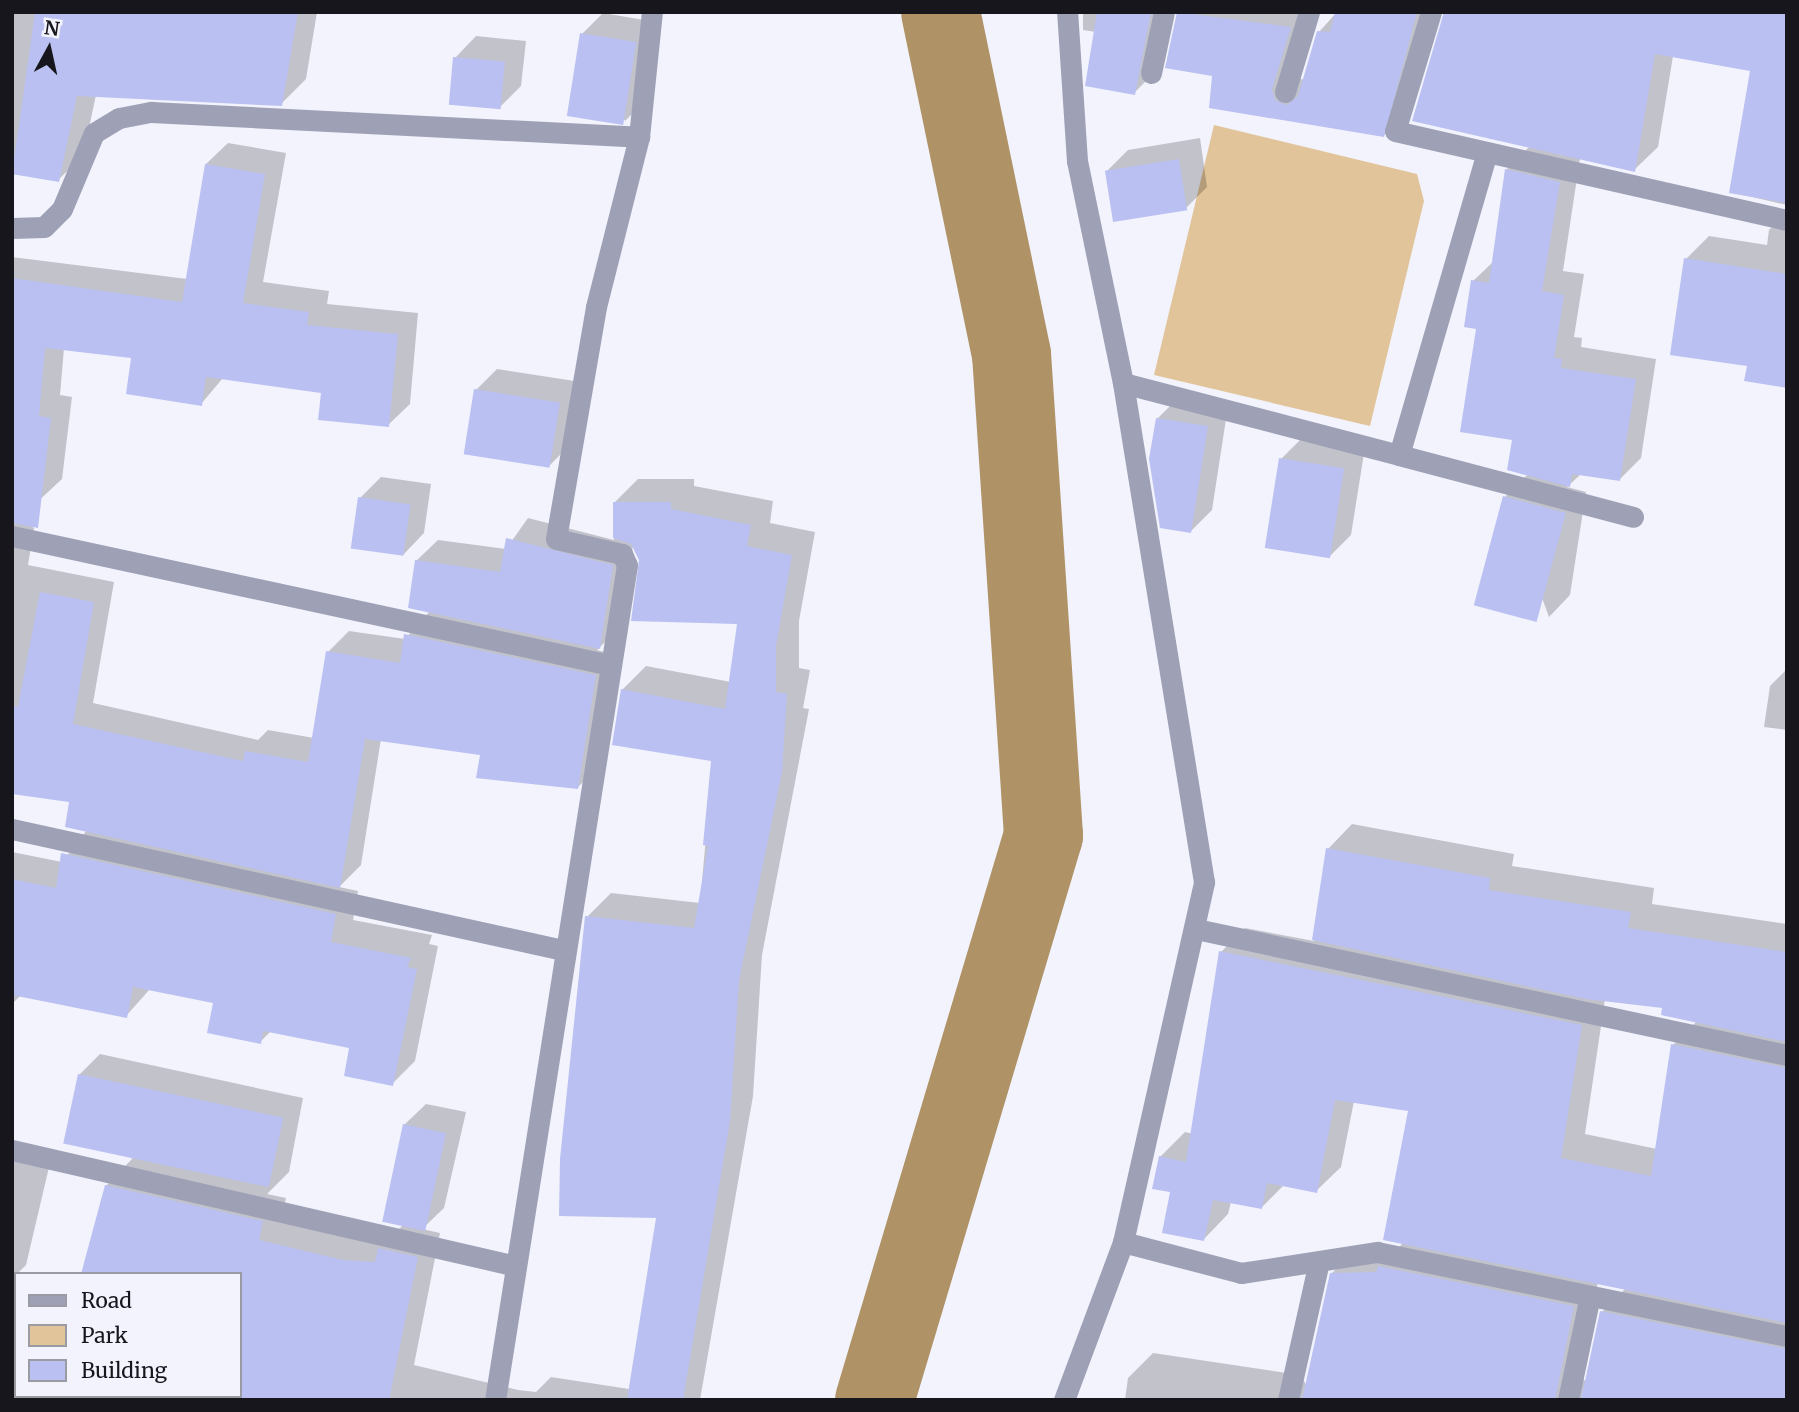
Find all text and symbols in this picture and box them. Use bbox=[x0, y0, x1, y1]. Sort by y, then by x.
north arrow bbox=[14, 14, 84, 84]
text: N bbox=[43, 15, 61, 41]
legend bbox=[14, 1272, 242, 1398]
text: Road bbox=[81, 1287, 132, 1314]
text: Park bbox=[81, 1322, 128, 1349]
text: Building bbox=[81, 1357, 167, 1384]

